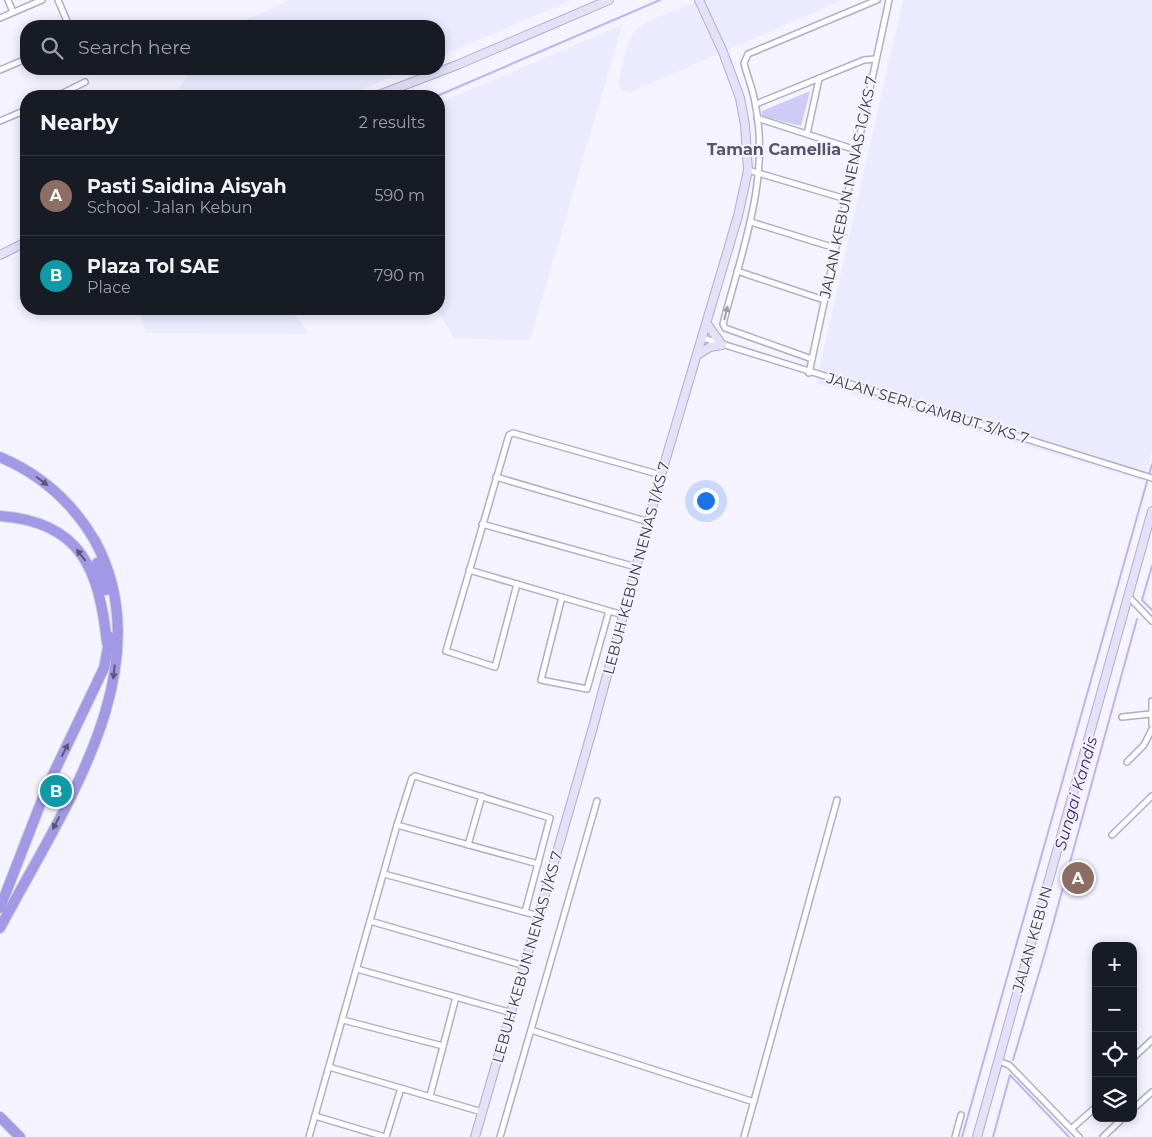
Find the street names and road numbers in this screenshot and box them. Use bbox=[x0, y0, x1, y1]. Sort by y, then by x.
street label: JALAN KEBUN NENAS 1G/KS 7 bbox=[815, 74, 881, 301]
street label: JALAN SERI GAMBUT 3/KS 7 bbox=[824, 368, 1032, 448]
street label: LEBUH KEBUN NENAS 1/KS 7 bbox=[598, 459, 674, 676]
street label: LEBUH KEBUN NENAS 1/KS 7 bbox=[488, 849, 566, 1065]
street label: JALAN KEBUN bbox=[1007, 884, 1056, 995]

